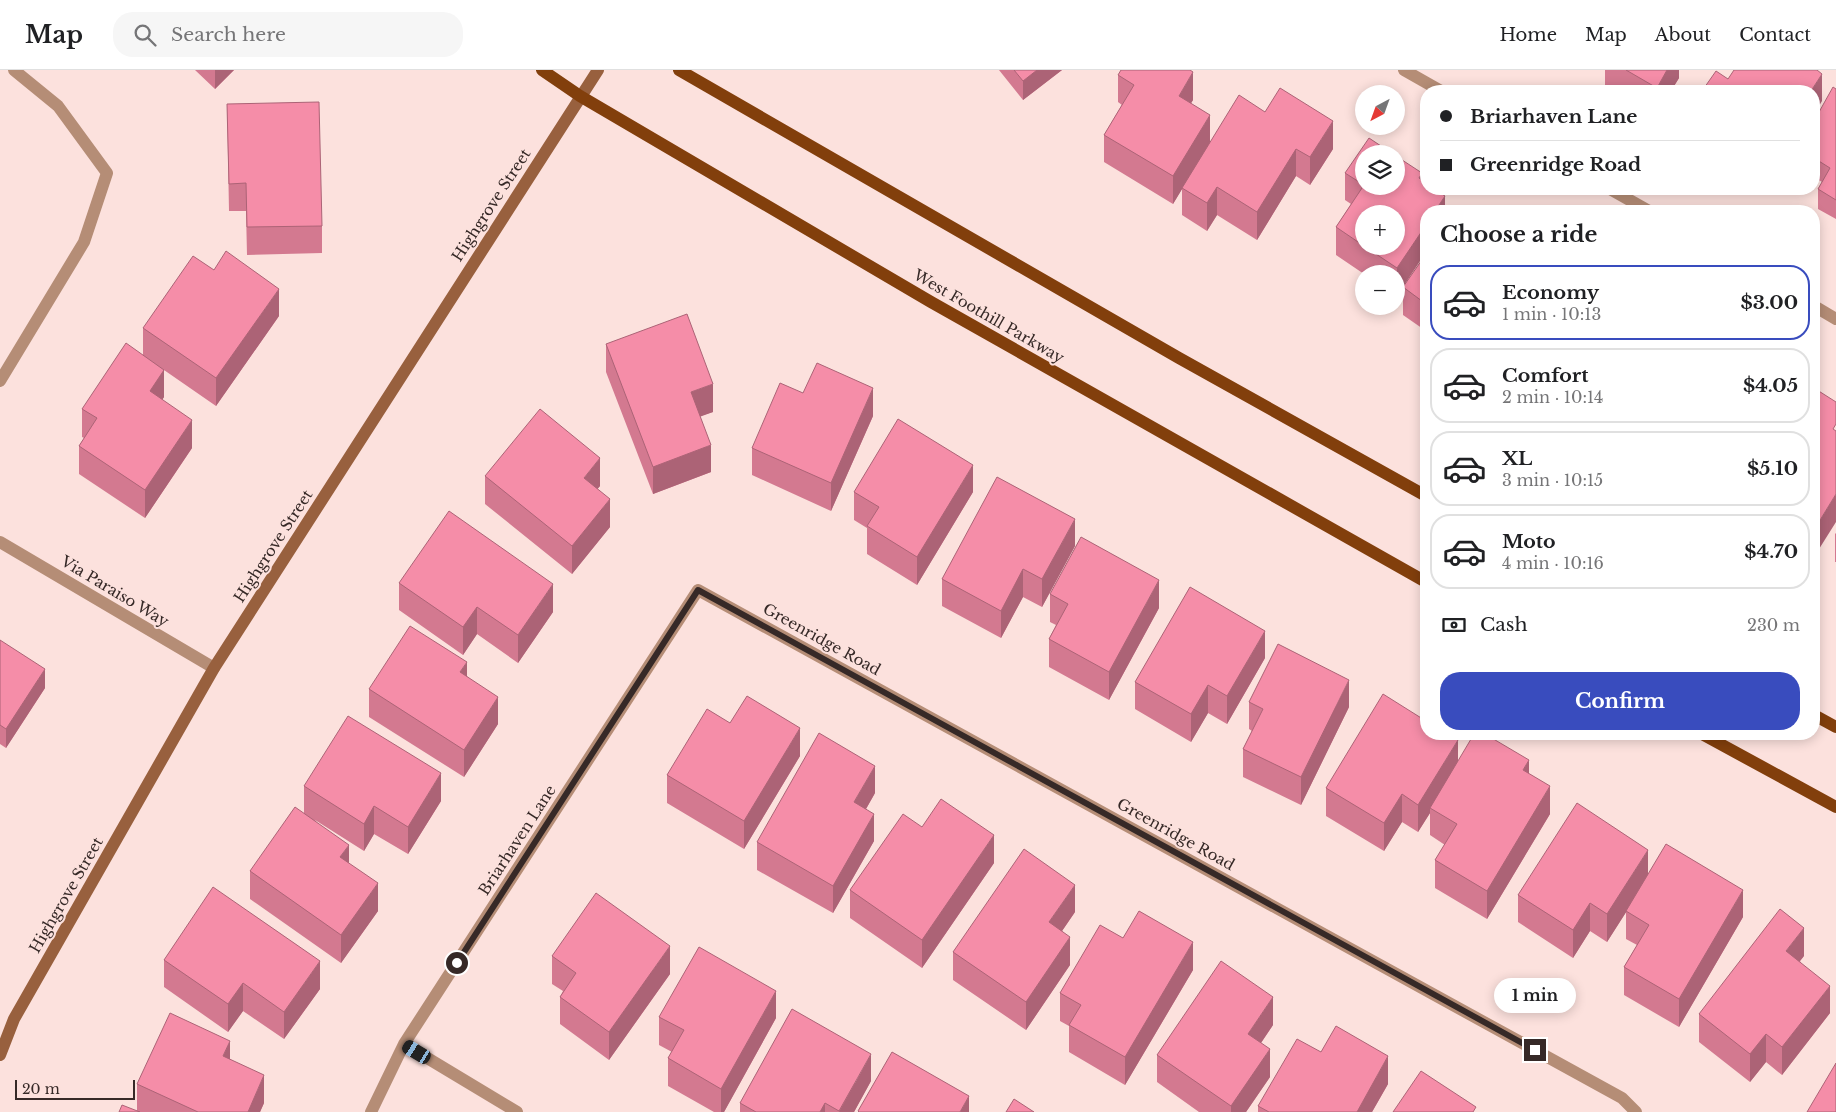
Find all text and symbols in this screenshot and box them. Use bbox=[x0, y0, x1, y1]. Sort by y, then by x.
search box bbox=[113, 12, 463, 57]
text: Map bbox=[25, 20, 83, 49]
icon: search bbox=[131, 21, 159, 49]
text: Search here bbox=[171, 23, 286, 46]
text: Home bbox=[1499, 24, 1557, 46]
text: Map bbox=[1585, 24, 1627, 46]
text: About bbox=[1655, 24, 1711, 46]
text: Contact bbox=[1739, 24, 1811, 46]
north arrow bbox=[1355, 85, 1405, 135]
map controls bbox=[1355, 85, 1405, 315]
text: Briarhaven Lane bbox=[1470, 105, 1637, 128]
street label: Highgrove Street bbox=[447, 145, 535, 265]
button: layers bbox=[1355, 145, 1405, 195]
text: Greenridge Road bbox=[1470, 153, 1641, 176]
button: + bbox=[1355, 205, 1405, 255]
text: Choose a ride bbox=[1440, 221, 1597, 248]
street label: West Foothill Parkway bbox=[909, 264, 1068, 367]
button: − bbox=[1355, 265, 1405, 315]
icon: car bbox=[1442, 280, 1487, 325]
text: Economy bbox=[1502, 281, 1599, 304]
text: $3.00 bbox=[1740, 291, 1798, 314]
text: 1 min · 10:13 bbox=[1502, 304, 1601, 324]
icon: car bbox=[1442, 363, 1487, 408]
text: Comfort bbox=[1502, 364, 1589, 387]
text: $4.05 bbox=[1743, 374, 1798, 397]
text: 2 min · 10:14 bbox=[1502, 387, 1603, 407]
icon: car bbox=[1442, 446, 1487, 491]
text: XL bbox=[1502, 447, 1532, 470]
text: $5.10 bbox=[1747, 457, 1798, 480]
text: 3 min · 10:15 bbox=[1502, 470, 1603, 490]
street label: Highgrove Street bbox=[229, 486, 317, 606]
icon: car bbox=[1442, 529, 1487, 574]
text: Moto bbox=[1502, 530, 1556, 553]
text: $4.70 bbox=[1744, 540, 1798, 563]
street label: Via Paraiso Way bbox=[57, 551, 173, 631]
text: 4 min · 10:16 bbox=[1502, 553, 1604, 573]
street label: Greenridge Road bbox=[760, 599, 884, 679]
icon: cash bbox=[1440, 611, 1468, 639]
text: Cash bbox=[1480, 613, 1527, 636]
text: 230 m bbox=[1747, 615, 1800, 635]
button: Confirm bbox=[1440, 672, 1800, 730]
street label: Briarhaven Lane bbox=[474, 781, 560, 899]
street label: Greenridge Road bbox=[1114, 794, 1238, 874]
street label: Highgrove Street bbox=[25, 833, 107, 956]
route start bbox=[446, 952, 468, 974]
callout: 1 min bbox=[1494, 978, 1576, 1012]
text: 1 min bbox=[1512, 985, 1558, 1005]
car bbox=[400, 1038, 433, 1066]
route end bbox=[1524, 1039, 1546, 1061]
scale bar bbox=[15, 1077, 135, 1100]
text: 20 m bbox=[22, 1080, 60, 1098]

